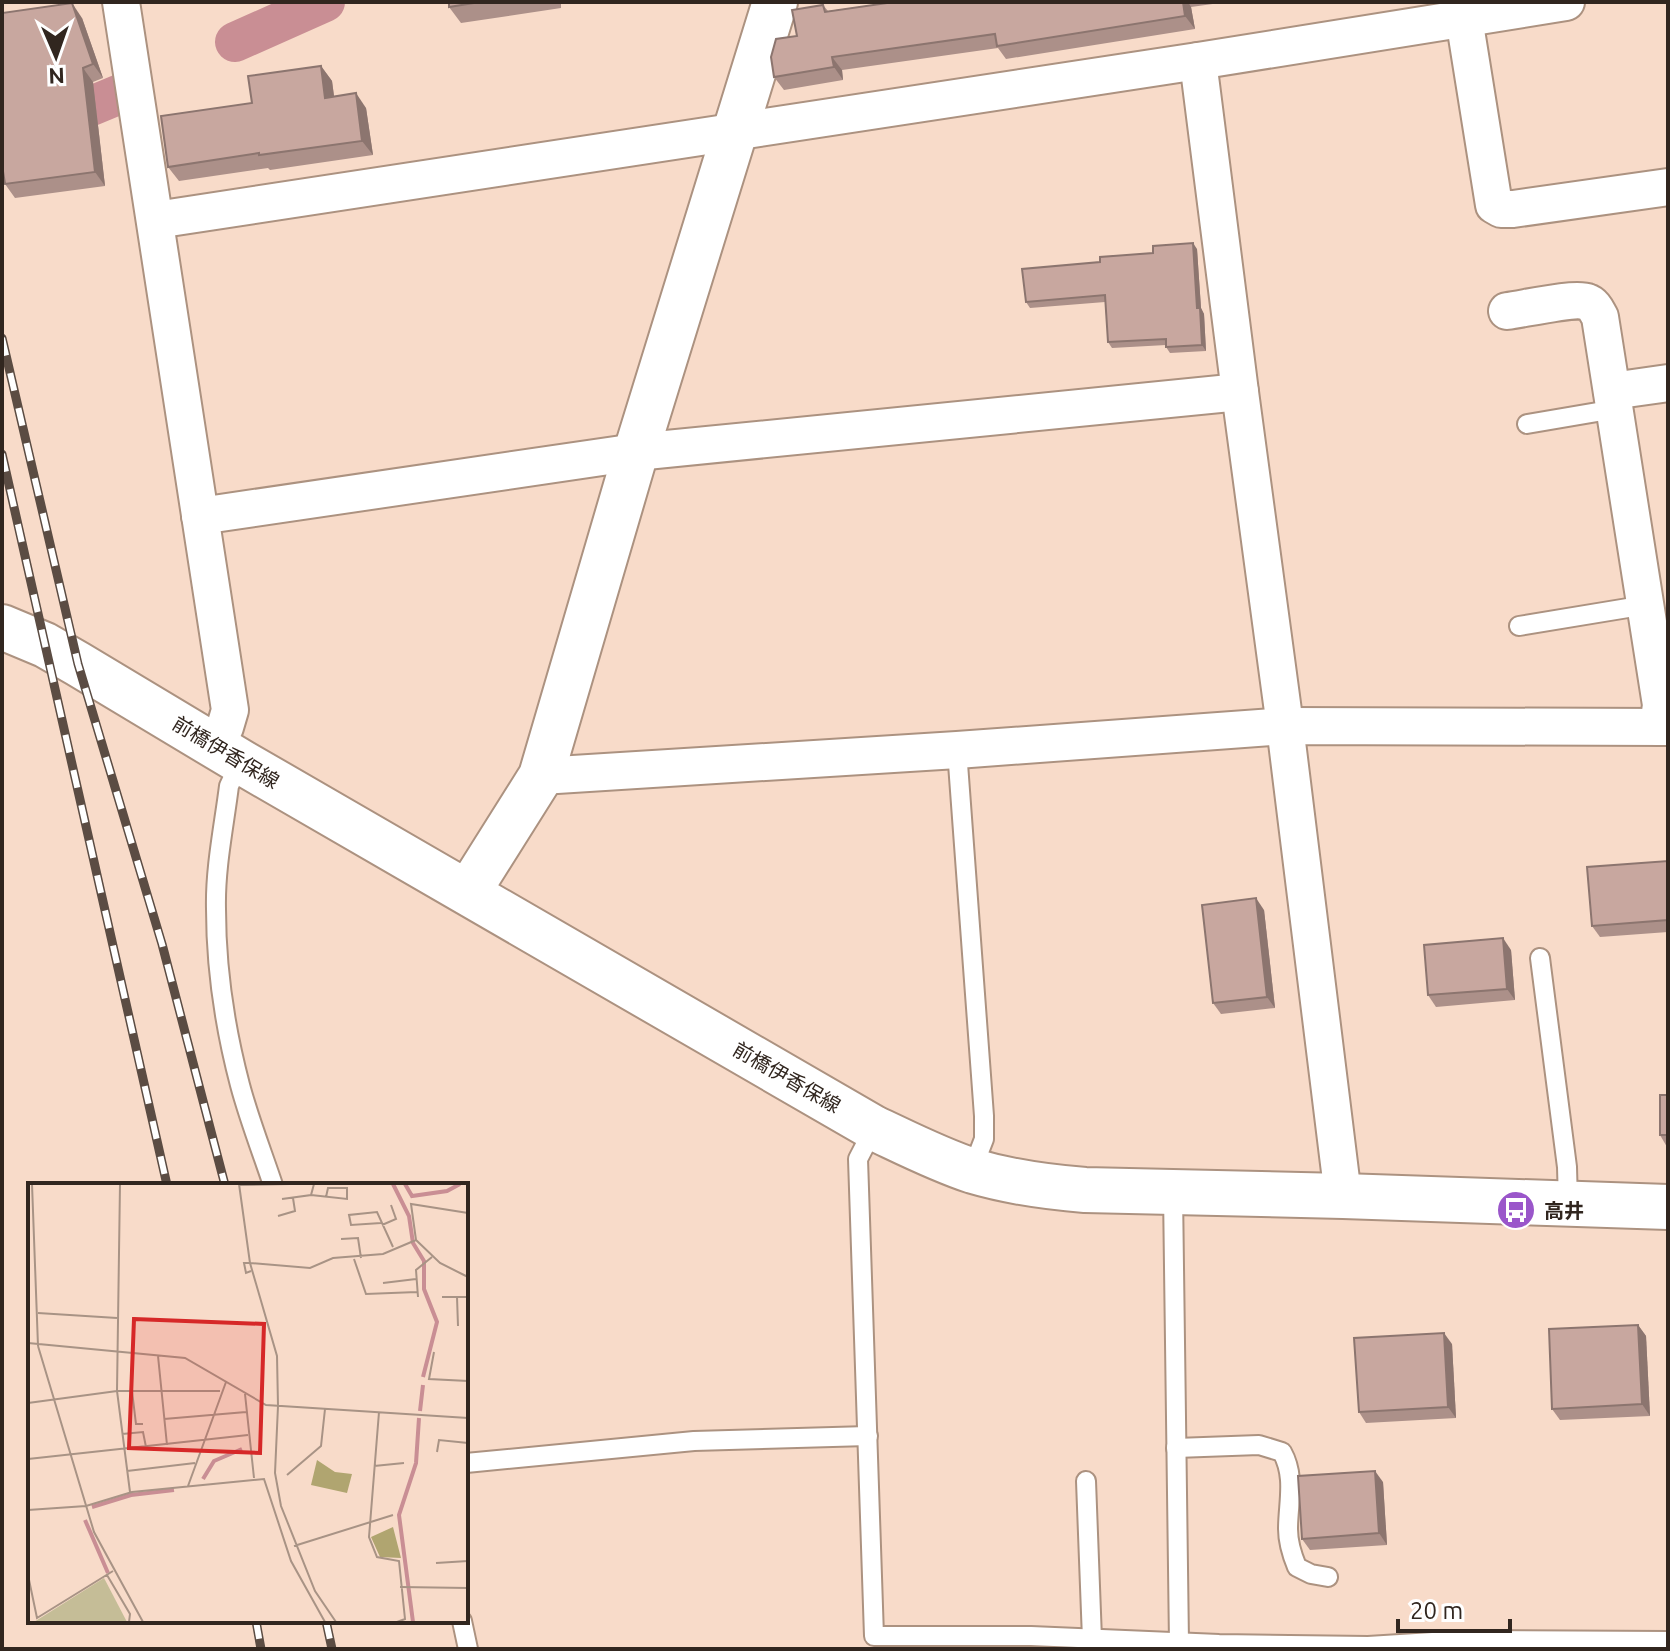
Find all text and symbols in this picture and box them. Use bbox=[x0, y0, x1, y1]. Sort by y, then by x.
north arrow bbox=[16, 16, 96, 96]
text: N bbox=[48, 64, 65, 89]
street label: 前橋伊香保線 bbox=[169, 711, 283, 793]
street label: 前橋伊香保線 bbox=[729, 1037, 845, 1117]
inset map bbox=[28, 1183, 468, 1623]
bus stop icon: 高井 bbox=[1495, 1189, 1537, 1231]
place label: 高井 bbox=[1544, 1199, 1584, 1222]
scale bar bbox=[1398, 1583, 1510, 1633]
text: 20 m bbox=[1410, 1597, 1463, 1624]

